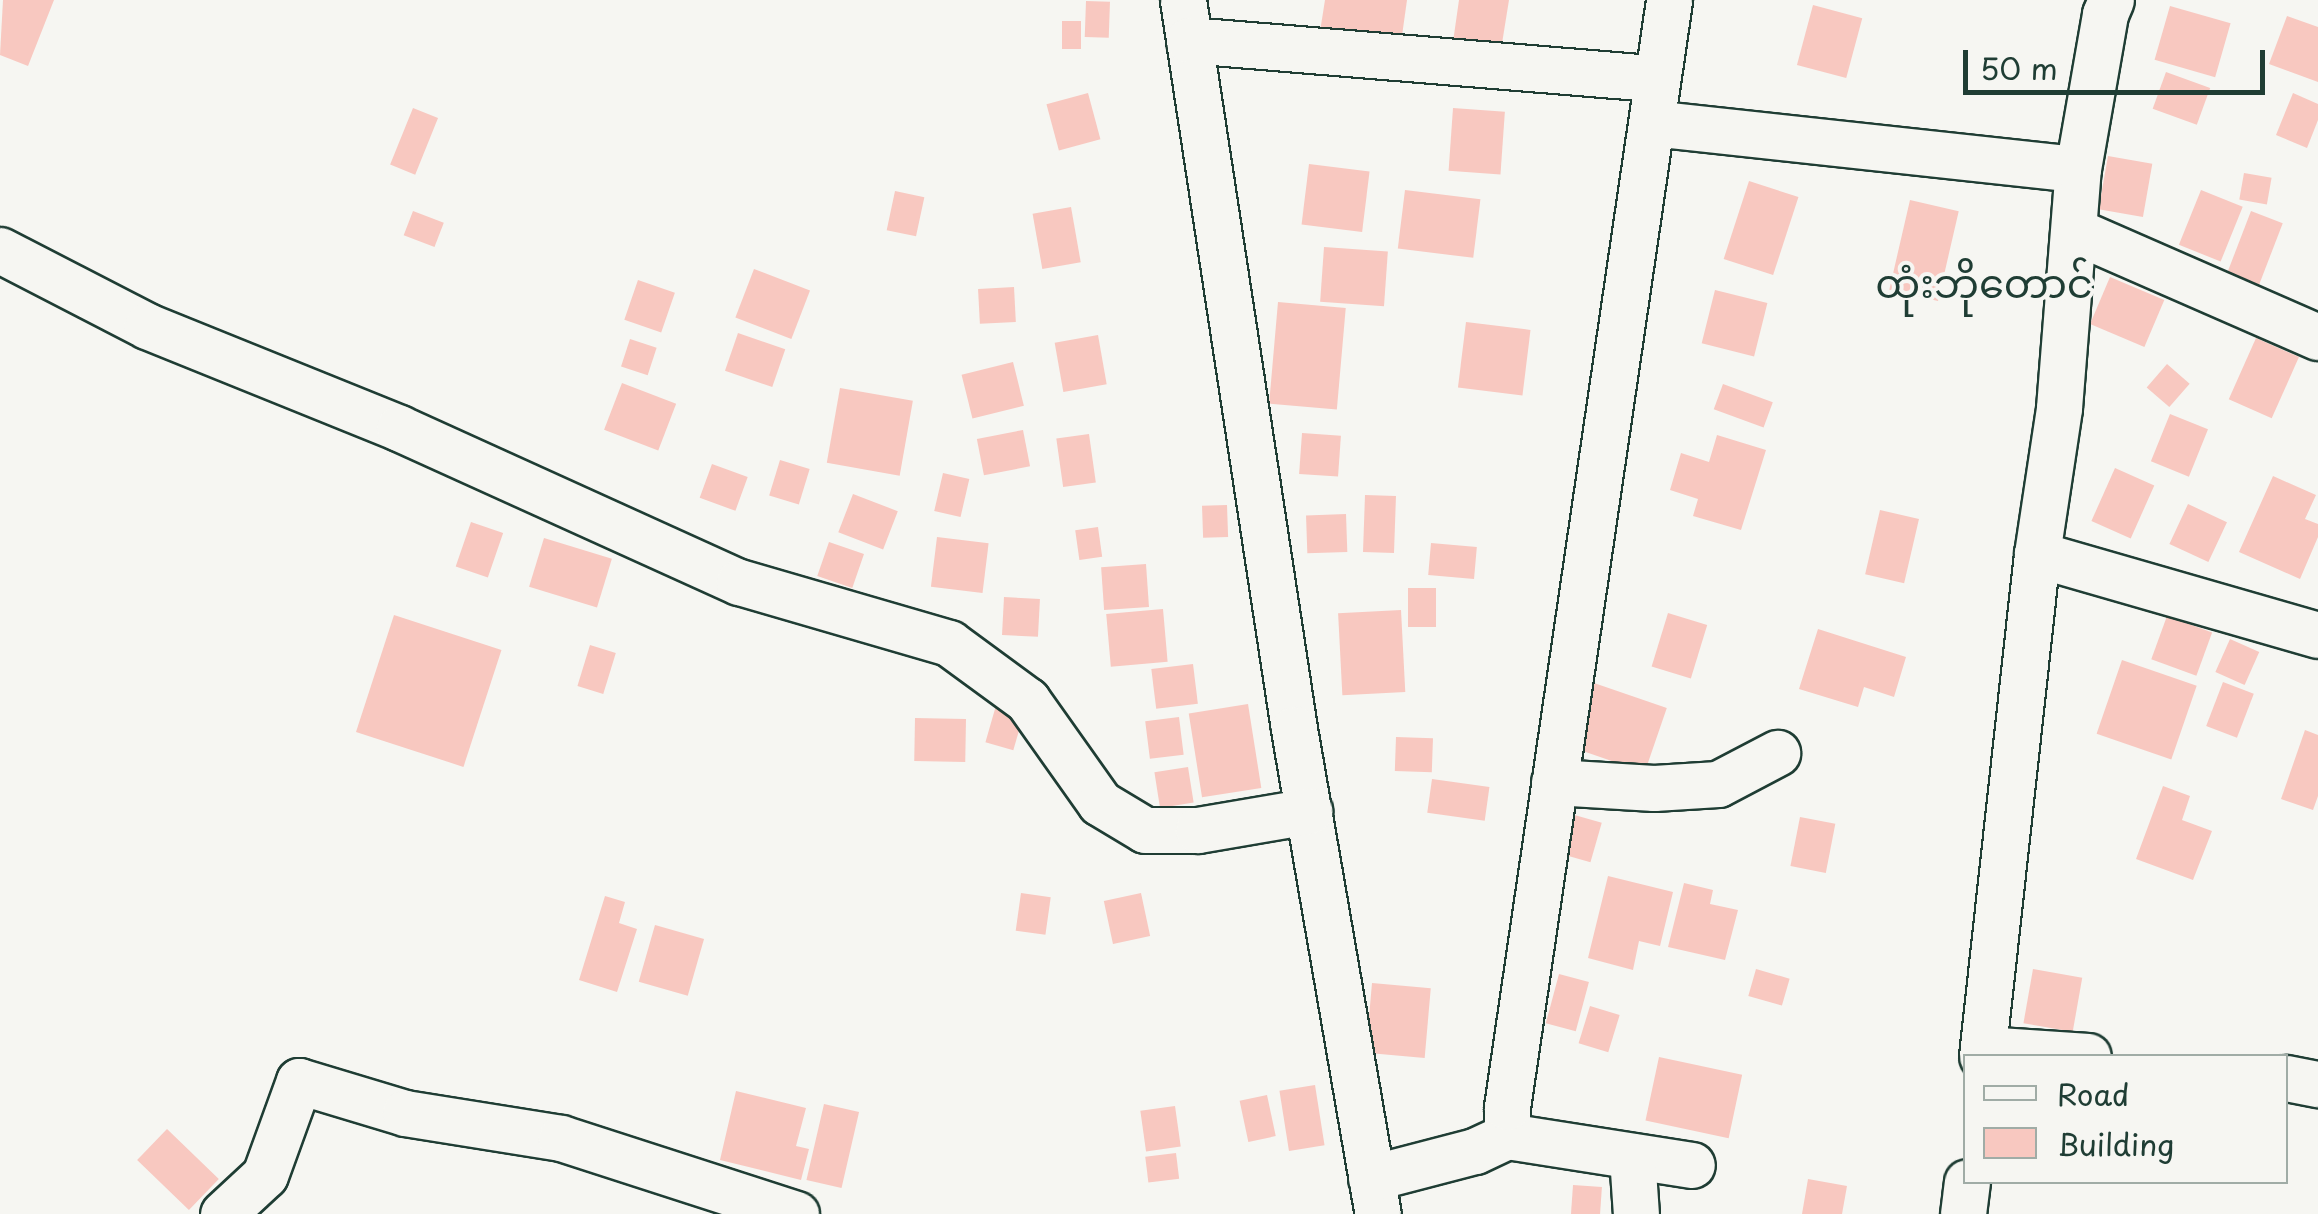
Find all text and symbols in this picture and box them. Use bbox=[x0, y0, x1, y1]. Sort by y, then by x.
scale bar bbox=[1968, 30, 2270, 92]
text: 50 m bbox=[1980, 45, 2058, 90]
district label: ထုံးဘိုတောင် bbox=[1875, 258, 2093, 306]
legend bbox=[1963, 1054, 2288, 1184]
text: Road bbox=[2057, 1071, 2130, 1116]
text: Building bbox=[2057, 1121, 2174, 1166]

